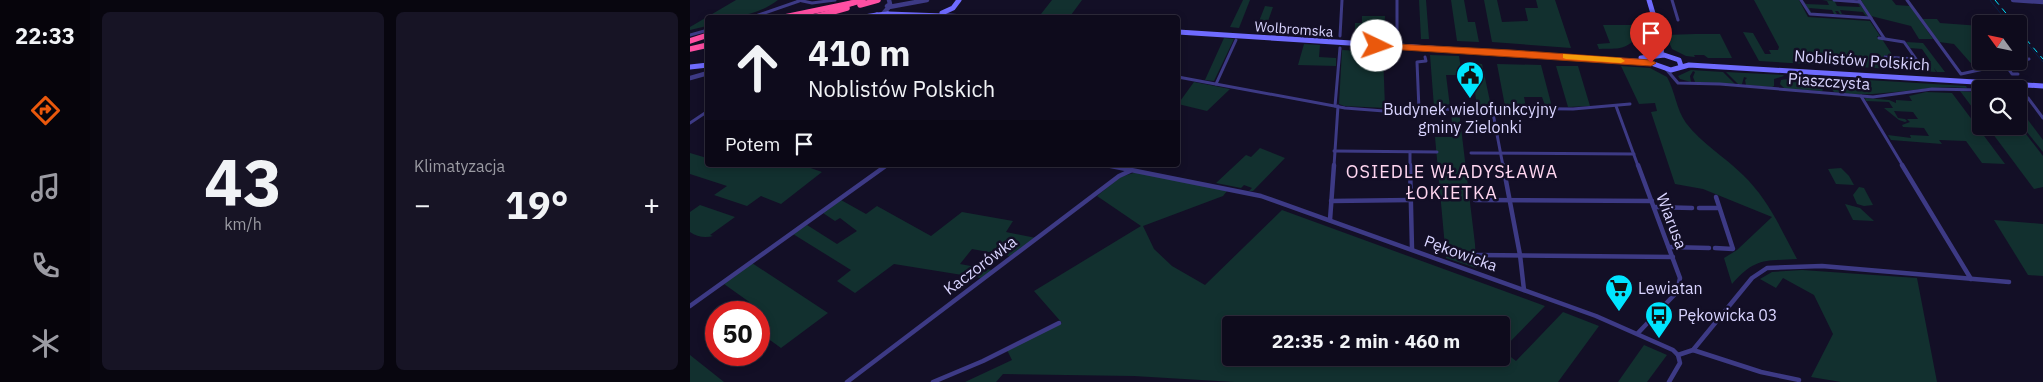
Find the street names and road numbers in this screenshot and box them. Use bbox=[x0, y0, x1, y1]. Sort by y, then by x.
street label: Wolbromska bbox=[1254, 17, 1334, 41]
street label: Noblistów Polskich bbox=[1793, 45, 1931, 75]
street label: Piaszczysta bbox=[1787, 68, 1871, 94]
street label: Wiarusa bbox=[1652, 190, 1692, 252]
street label: Kaczorówka bbox=[939, 231, 1021, 299]
street label: Pękowicka bbox=[1422, 231, 1501, 276]

